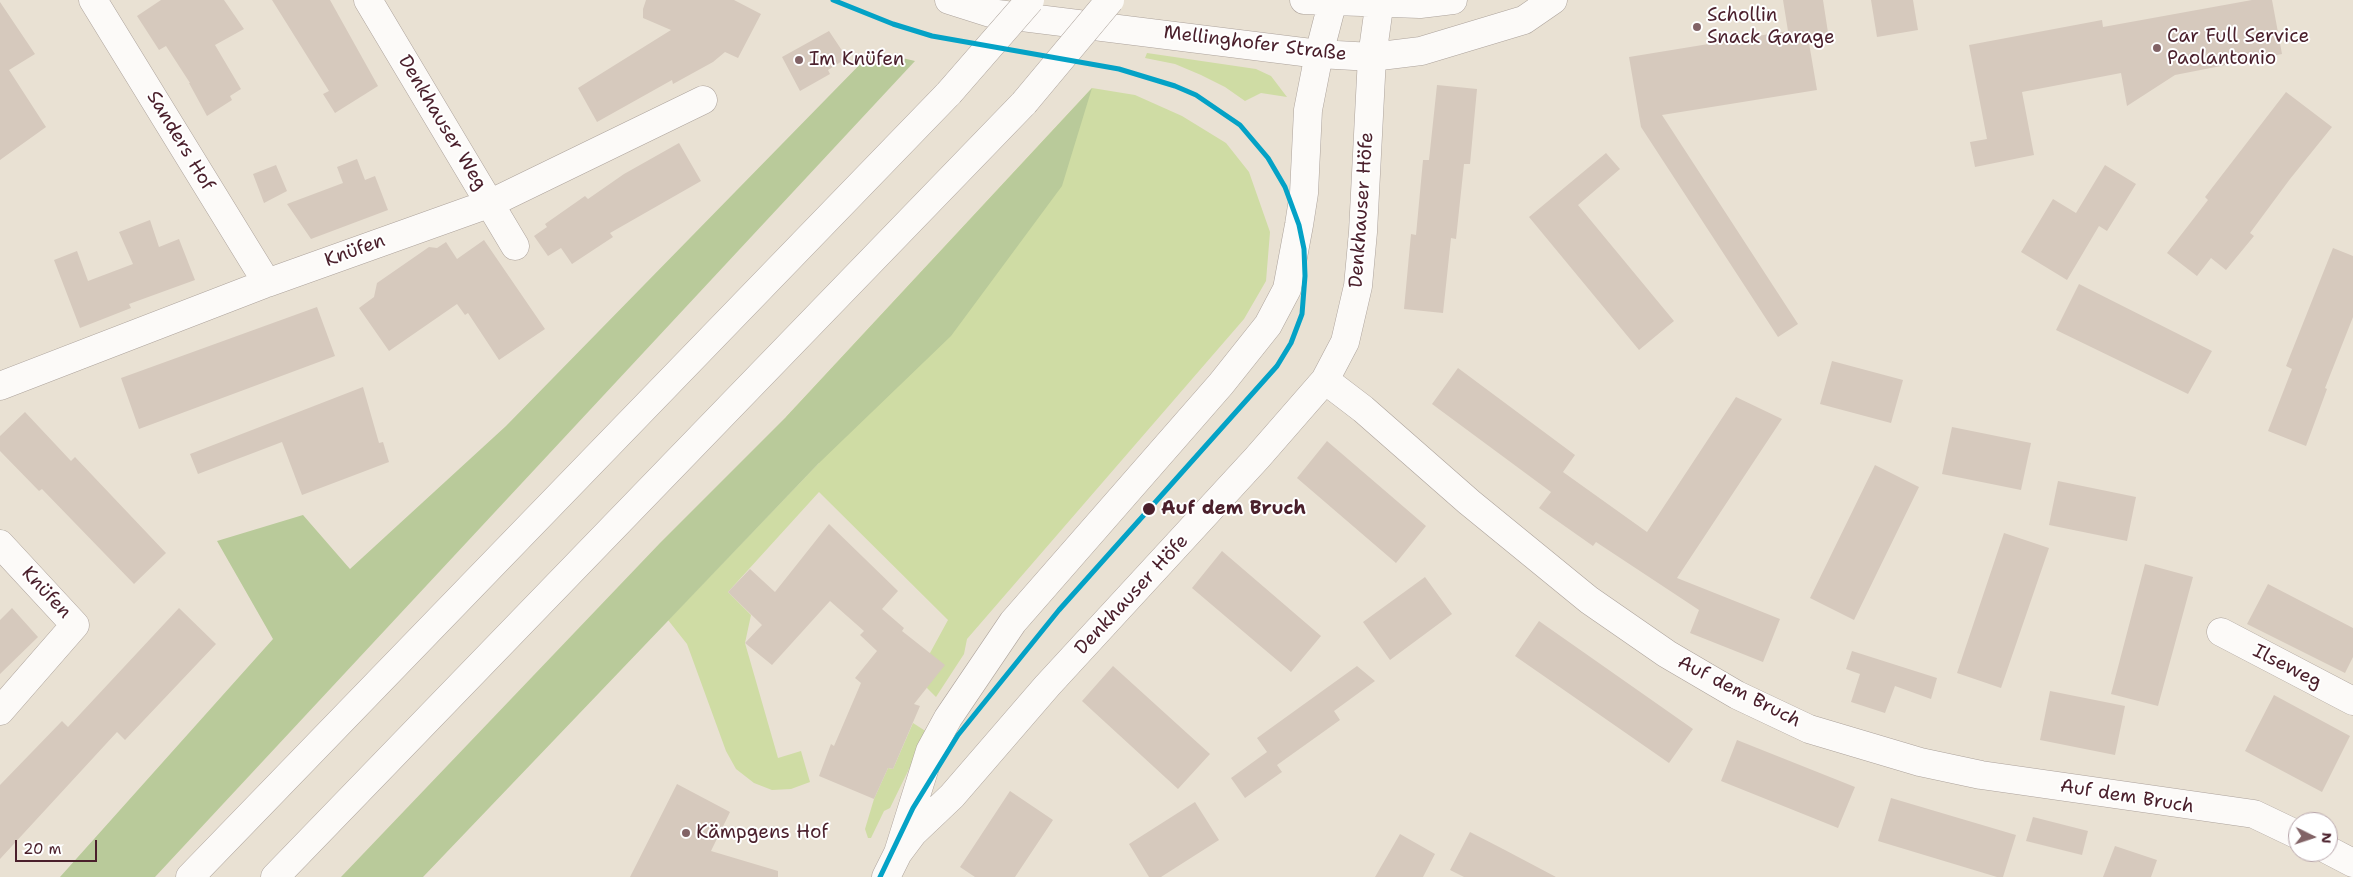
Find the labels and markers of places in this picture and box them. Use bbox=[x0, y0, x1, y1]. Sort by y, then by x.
place label: Schollin Snack Garage bbox=[1707, 5, 1835, 49]
marker: Schollin Snack Garage bbox=[1691, 21, 1703, 33]
place label: Car Full Service Paolantonio bbox=[2167, 26, 2309, 70]
marker: Car Full Service Paolantonio bbox=[2151, 42, 2163, 54]
place label: Im Knüfen bbox=[809, 49, 904, 71]
marker: Im Knüfen bbox=[793, 54, 805, 66]
place label: Auf dem Bruch bbox=[1161, 498, 1306, 520]
marker: Auf dem Bruch bbox=[1141, 501, 1157, 517]
place label: Kämpgens Hof bbox=[696, 822, 828, 844]
marker: Kämpgens Hof bbox=[680, 827, 692, 839]

